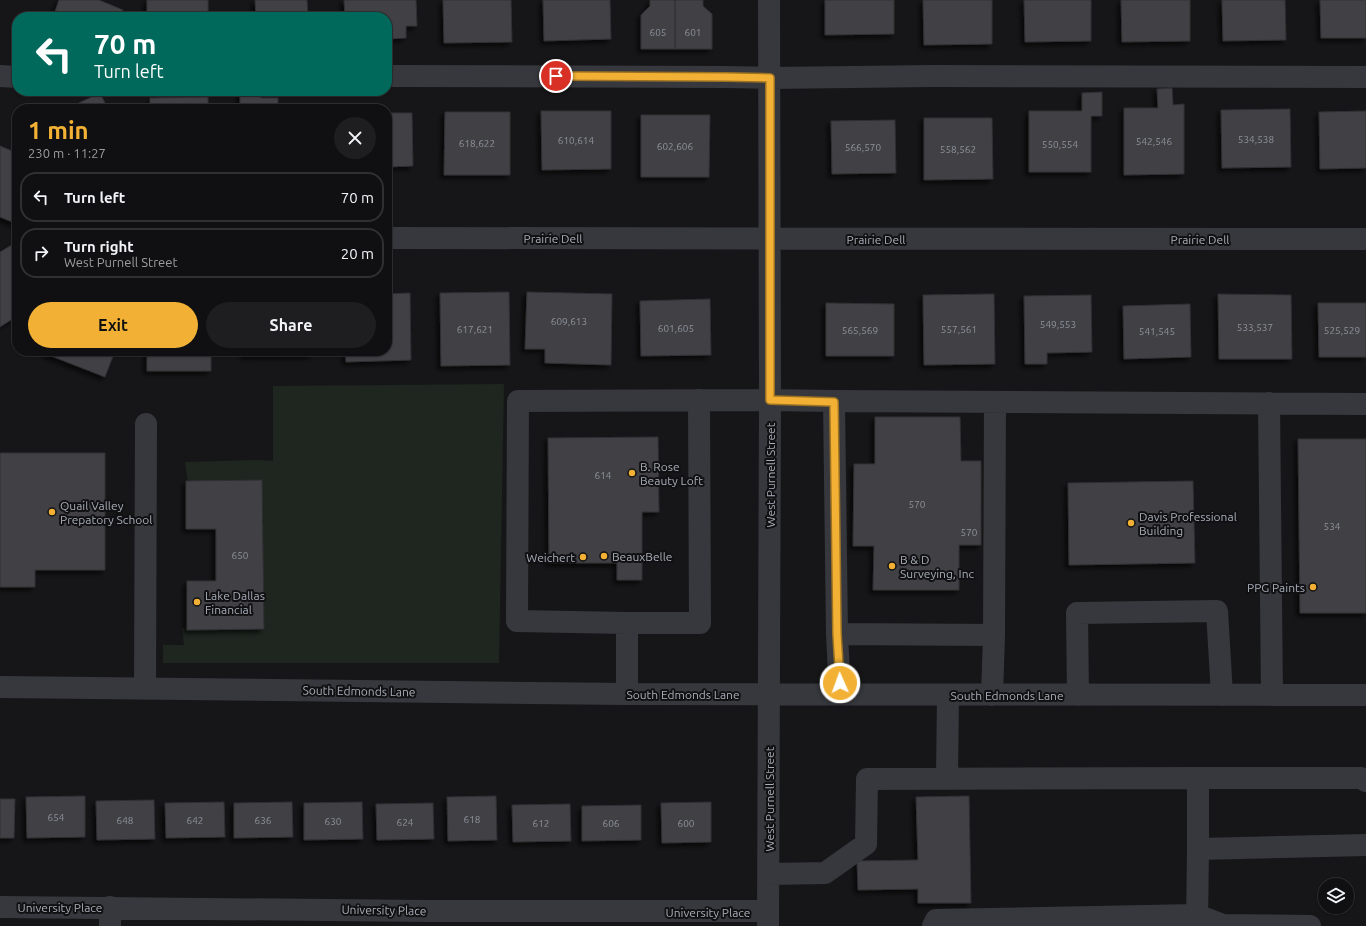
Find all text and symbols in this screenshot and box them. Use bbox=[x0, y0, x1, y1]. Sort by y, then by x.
house number: 605 bbox=[650, 27, 666, 38]
house number: 601 bbox=[685, 27, 701, 38]
icon: left bbox=[28, 28, 80, 80]
text: 70 m bbox=[94, 28, 156, 59]
pin bbox=[539, 59, 573, 93]
text: Turn left bbox=[94, 61, 164, 81]
icon: arrive bbox=[545, 65, 567, 87]
text: 1 min bbox=[28, 117, 89, 144]
button: close bbox=[334, 117, 376, 159]
house number: 534,538 bbox=[1238, 134, 1275, 145]
house number: 610,614 bbox=[558, 135, 595, 146]
house number: 542,546 bbox=[1136, 136, 1173, 147]
house number: 618,622 bbox=[459, 138, 495, 149]
house number: 550,554 bbox=[1042, 139, 1079, 150]
house number: 602,606 bbox=[657, 141, 694, 152]
house number: 566,570 bbox=[845, 142, 882, 153]
house number: 558,562 bbox=[940, 144, 976, 155]
text: 230 m · 11:27 bbox=[28, 146, 106, 160]
icon: left bbox=[30, 186, 52, 208]
text: Turn left bbox=[64, 189, 125, 206]
text: 70 m bbox=[341, 189, 374, 206]
street label: Prairie Dell bbox=[523, 232, 583, 245]
street label: Prairie Dell bbox=[846, 233, 906, 246]
street label: Prairie Dell bbox=[1170, 233, 1230, 246]
text: Turn right bbox=[64, 238, 134, 255]
icon: right bbox=[30, 242, 52, 264]
text: 20 m bbox=[341, 245, 374, 262]
text: West Purnell Street bbox=[64, 255, 178, 269]
button: Exit bbox=[28, 302, 198, 348]
button: Share bbox=[206, 302, 376, 348]
house number: 609,613 bbox=[551, 316, 587, 327]
house number: 549,553 bbox=[1040, 319, 1076, 330]
house number: 533,537 bbox=[1237, 322, 1273, 333]
house number: 601,605 bbox=[658, 323, 694, 334]
house number: 617,621 bbox=[457, 324, 493, 335]
house number: 557,561 bbox=[941, 324, 977, 335]
house number: 565,569 bbox=[842, 325, 878, 336]
house number: 525,529 bbox=[1324, 325, 1360, 336]
house number: 541,545 bbox=[1139, 326, 1175, 337]
street label: West Purnell Street bbox=[764, 422, 777, 527]
place label: B. Rose Beauty Loft bbox=[640, 460, 703, 487]
marker: B. Rose Beauty Loft bbox=[627, 468, 637, 478]
house number: 614 bbox=[595, 470, 612, 481]
place label: Quail Valley Prepatory School bbox=[60, 499, 153, 526]
house number: 570 bbox=[909, 499, 926, 510]
marker: Quail Valley Prepatory School bbox=[47, 507, 57, 517]
place label: Davis Professional Building bbox=[1139, 510, 1237, 537]
marker: Davis Professional Building bbox=[1126, 518, 1136, 528]
house number: 534 bbox=[1324, 521, 1341, 532]
house number: 570 bbox=[961, 527, 978, 538]
house number: 650 bbox=[232, 550, 249, 561]
place label: BeauxBelle bbox=[612, 550, 672, 563]
place label: Weichert bbox=[526, 551, 575, 564]
marker: BeauxBelle bbox=[599, 551, 609, 561]
marker: Weichert bbox=[578, 552, 588, 562]
place label: B & D Surveying, Inc bbox=[900, 553, 974, 580]
marker: B & D Surveying, Inc bbox=[887, 561, 897, 571]
place label: PPG Paints bbox=[1247, 581, 1305, 594]
marker: PPG Paints bbox=[1308, 582, 1318, 592]
place label: Lake Dallas Financial bbox=[205, 589, 265, 616]
marker: Lake Dallas Financial bbox=[192, 597, 202, 607]
position arrow bbox=[819, 662, 861, 704]
street label: South Edmonds Lane bbox=[302, 684, 416, 698]
street label: South Edmonds Lane bbox=[626, 688, 740, 701]
street label: South Edmonds Lane bbox=[950, 689, 1064, 702]
street label: West Purnell Street bbox=[763, 746, 776, 851]
house number: 654 bbox=[48, 812, 65, 823]
house number: 618 bbox=[464, 814, 481, 825]
house number: 648 bbox=[117, 815, 134, 826]
house number: 642 bbox=[187, 815, 203, 826]
house number: 636 bbox=[255, 815, 272, 826]
house number: 630 bbox=[325, 816, 342, 827]
house number: 624 bbox=[397, 817, 414, 828]
house number: 612 bbox=[533, 818, 549, 829]
house number: 606 bbox=[603, 818, 620, 829]
house number: 600 bbox=[678, 818, 695, 829]
map controls bbox=[1318, 878, 1354, 914]
button: layers bbox=[1318, 878, 1354, 914]
street label: University Place bbox=[17, 901, 103, 914]
street label: University Place bbox=[341, 903, 427, 917]
street label: University Place bbox=[665, 906, 751, 919]

